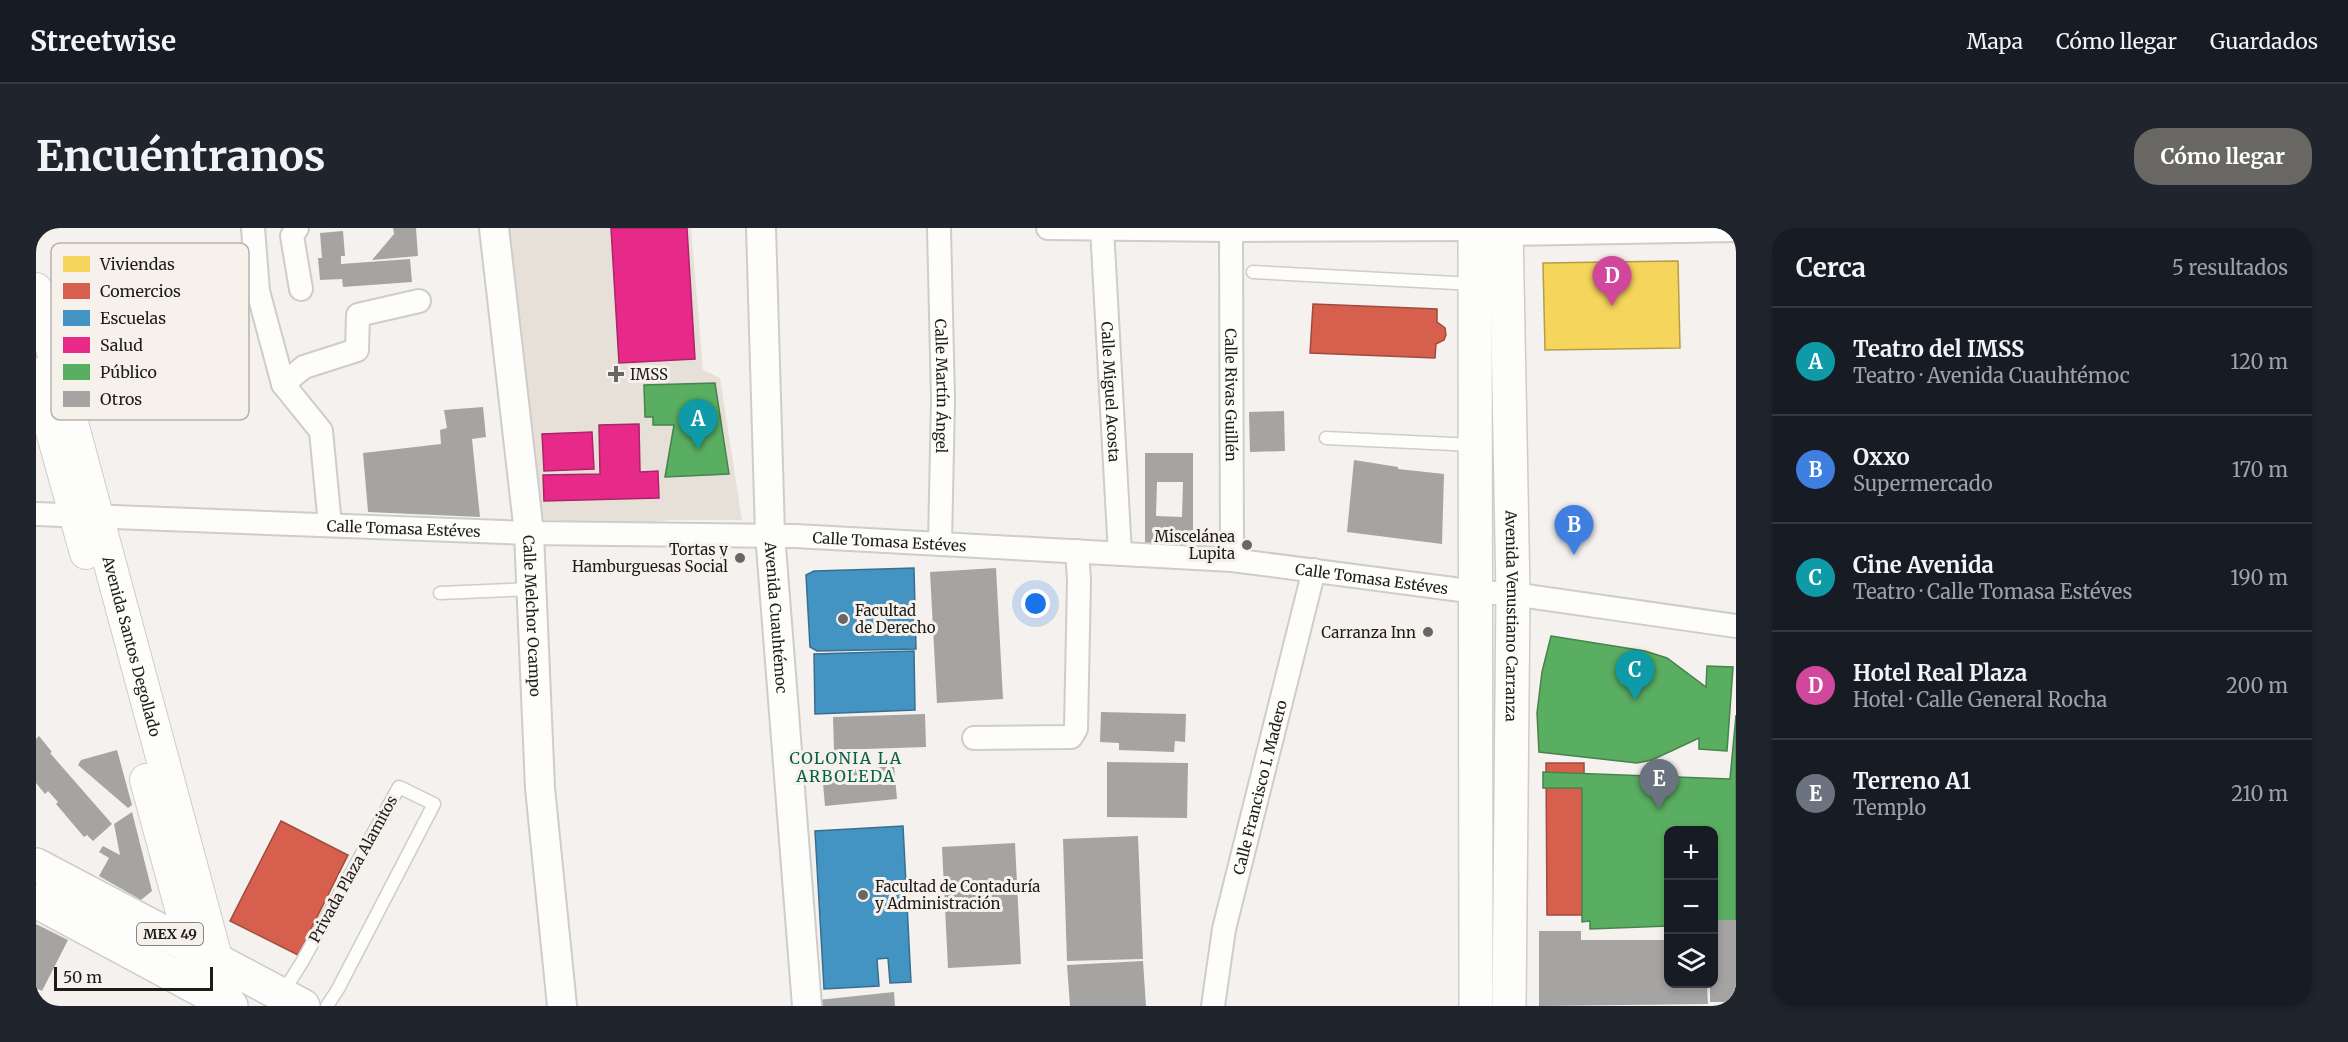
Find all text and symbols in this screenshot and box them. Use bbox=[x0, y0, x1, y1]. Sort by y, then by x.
text: Streetwise bbox=[30, 23, 176, 59]
text: Mapa bbox=[1967, 28, 2023, 55]
text: Cómo llegar bbox=[2056, 28, 2177, 55]
text: Guardados bbox=[2210, 28, 2318, 55]
button: Cómo llegar bbox=[2134, 128, 2312, 185]
text: Encuéntranos bbox=[36, 130, 325, 182]
legend bbox=[51, 243, 249, 420]
text: Cerca bbox=[1796, 251, 1866, 284]
text: Viviendas bbox=[99, 254, 175, 274]
text: 5 resultados bbox=[2172, 255, 2288, 280]
pin: D bbox=[1592, 256, 1632, 306]
text: Comercios bbox=[100, 281, 181, 301]
text: Escuelas bbox=[100, 308, 166, 328]
street label: Calle Martín Ángel bbox=[932, 318, 953, 454]
street label: Calle Miguel Acosta bbox=[1098, 321, 1124, 463]
street label: Calle Rivas Guillén bbox=[1222, 328, 1241, 462]
text: Salud bbox=[100, 335, 143, 355]
text: Teatro del IMSS bbox=[1853, 335, 2024, 363]
text: A bbox=[1808, 349, 1823, 374]
text: 120 m bbox=[2230, 349, 2288, 374]
text: Público bbox=[100, 362, 157, 382]
text: Teatro · Avenida Cuauhtémoc bbox=[1853, 363, 2130, 388]
marker: IMSS bbox=[607, 365, 625, 383]
place label: IMSS bbox=[630, 365, 668, 384]
text: Otros bbox=[100, 389, 142, 409]
pin: A bbox=[678, 400, 718, 449]
text: Oxxo bbox=[1853, 443, 1910, 471]
text: B bbox=[1809, 457, 1822, 482]
text: 170 m bbox=[2232, 457, 2288, 482]
text: Supermercado bbox=[1853, 471, 1993, 496]
pin: B bbox=[1554, 506, 1594, 555]
street label: Avenida Venustiano Carranza bbox=[1502, 509, 1523, 722]
street label: Calle Tomasa Estéves bbox=[326, 516, 481, 541]
street label: Calle Tomasa Estéves bbox=[812, 527, 967, 555]
place label: Miscelánea Lupita bbox=[1154, 527, 1235, 563]
street label: Calle Melchor Ocampo bbox=[520, 535, 546, 697]
marker: Miscelánea Lupita bbox=[1240, 538, 1254, 552]
place label: Tortas y Hamburguesas Social bbox=[572, 540, 728, 576]
street label: Avenida Cuauhtémoc bbox=[761, 540, 792, 695]
marker: Tortas y Hamburguesas Social bbox=[733, 551, 747, 565]
text: Cine Avenida bbox=[1853, 551, 1994, 579]
street label: Avenida Santos Degollado bbox=[99, 553, 166, 739]
street label: Calle Tomasa Estéves bbox=[1294, 559, 1449, 598]
text: C bbox=[1809, 565, 1822, 590]
text: 190 m bbox=[2230, 565, 2288, 590]
text: Teatro · Calle Tomasa Estéves bbox=[1853, 579, 2132, 604]
your location bbox=[1021, 589, 1050, 618]
place label: Facultad de Derecho bbox=[855, 601, 936, 637]
marker: Facultad de Derecho bbox=[836, 612, 850, 626]
place label: Carranza Inn bbox=[1321, 623, 1416, 642]
marker: Carranza Inn bbox=[1421, 625, 1435, 639]
pin: C bbox=[1616, 650, 1654, 700]
text: Hotel Real Plaza bbox=[1853, 659, 2027, 687]
text: D bbox=[1808, 673, 1823, 698]
text: 200 m bbox=[2226, 673, 2288, 698]
text: Hotel · Calle General Rocha bbox=[1853, 687, 2107, 712]
street label: Calle Francisco I. Madero bbox=[1229, 698, 1291, 876]
district label: COLONIA LA ARBOLEDA bbox=[790, 748, 902, 786]
pin: E bbox=[1640, 760, 1678, 809]
text: Terreno A1 bbox=[1853, 767, 1971, 795]
text: E bbox=[1809, 781, 1822, 806]
text: 210 m bbox=[2231, 781, 2288, 806]
street label: Privada Plaza Alamitos bbox=[305, 792, 401, 946]
text: Templo bbox=[1853, 795, 1926, 820]
map controls bbox=[1664, 826, 1718, 988]
button: + bbox=[1664, 826, 1718, 880]
place label: Facultad de Contaduría y Administración bbox=[875, 877, 1040, 913]
button: − bbox=[1664, 880, 1718, 934]
marker: Facultad de Contaduría y Administración bbox=[856, 888, 870, 902]
road number: MEX 49 bbox=[137, 923, 203, 945]
button: layers bbox=[1664, 934, 1718, 988]
scale bar bbox=[54, 964, 213, 992]
text: 50 m bbox=[63, 967, 102, 987]

